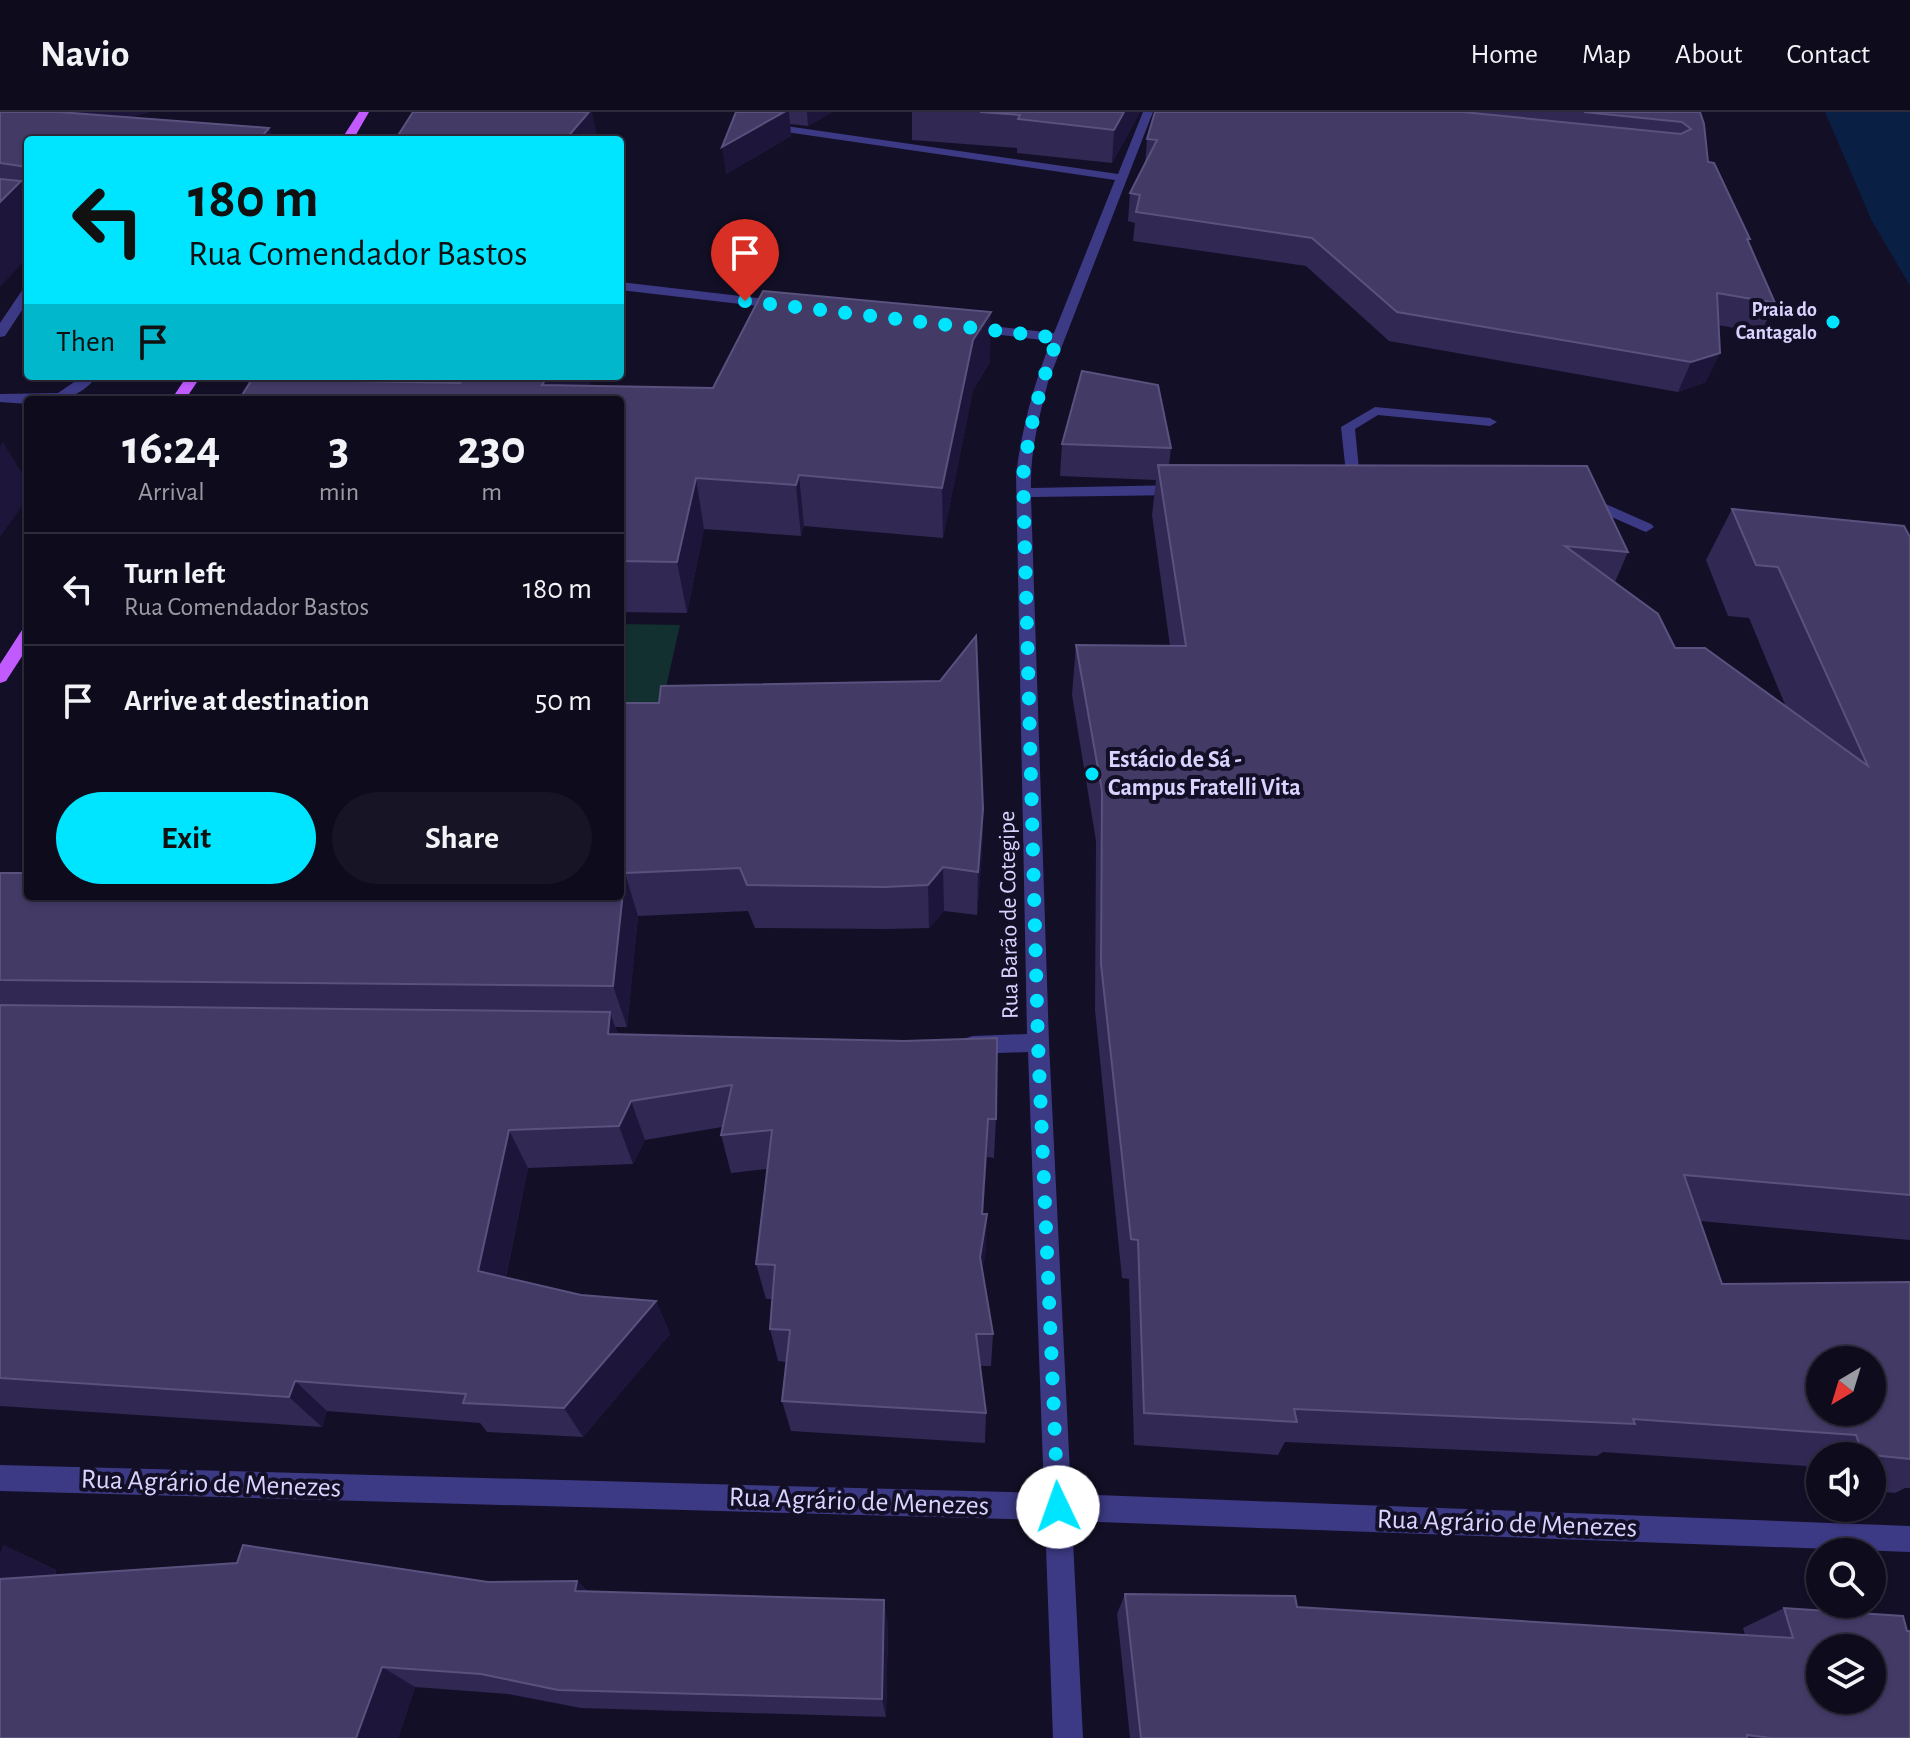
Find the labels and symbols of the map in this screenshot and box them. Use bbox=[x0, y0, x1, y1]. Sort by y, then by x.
pin bbox=[711, 219, 779, 301]
place label: Praia do Cantagalo bbox=[1736, 300, 1817, 343]
marker: Praia do Cantagalo bbox=[1824, 313, 1842, 331]
place label: Estácio de Sá - Campus Fratelli Vita bbox=[1108, 748, 1301, 800]
marker: Estácio de Sá - Campus Fratelli Vita bbox=[1083, 765, 1101, 783]
street label: Rua Barão de Cotegipe bbox=[995, 811, 1023, 1019]
north arrow bbox=[1806, 1346, 1886, 1426]
street label: Rua Agrário de Menezes bbox=[80, 1465, 342, 1503]
position arrow bbox=[1016, 1465, 1100, 1549]
street label: Rua Agrário de Menezes bbox=[728, 1483, 990, 1521]
street label: Rua Agrário de Menezes bbox=[1376, 1505, 1638, 1543]

